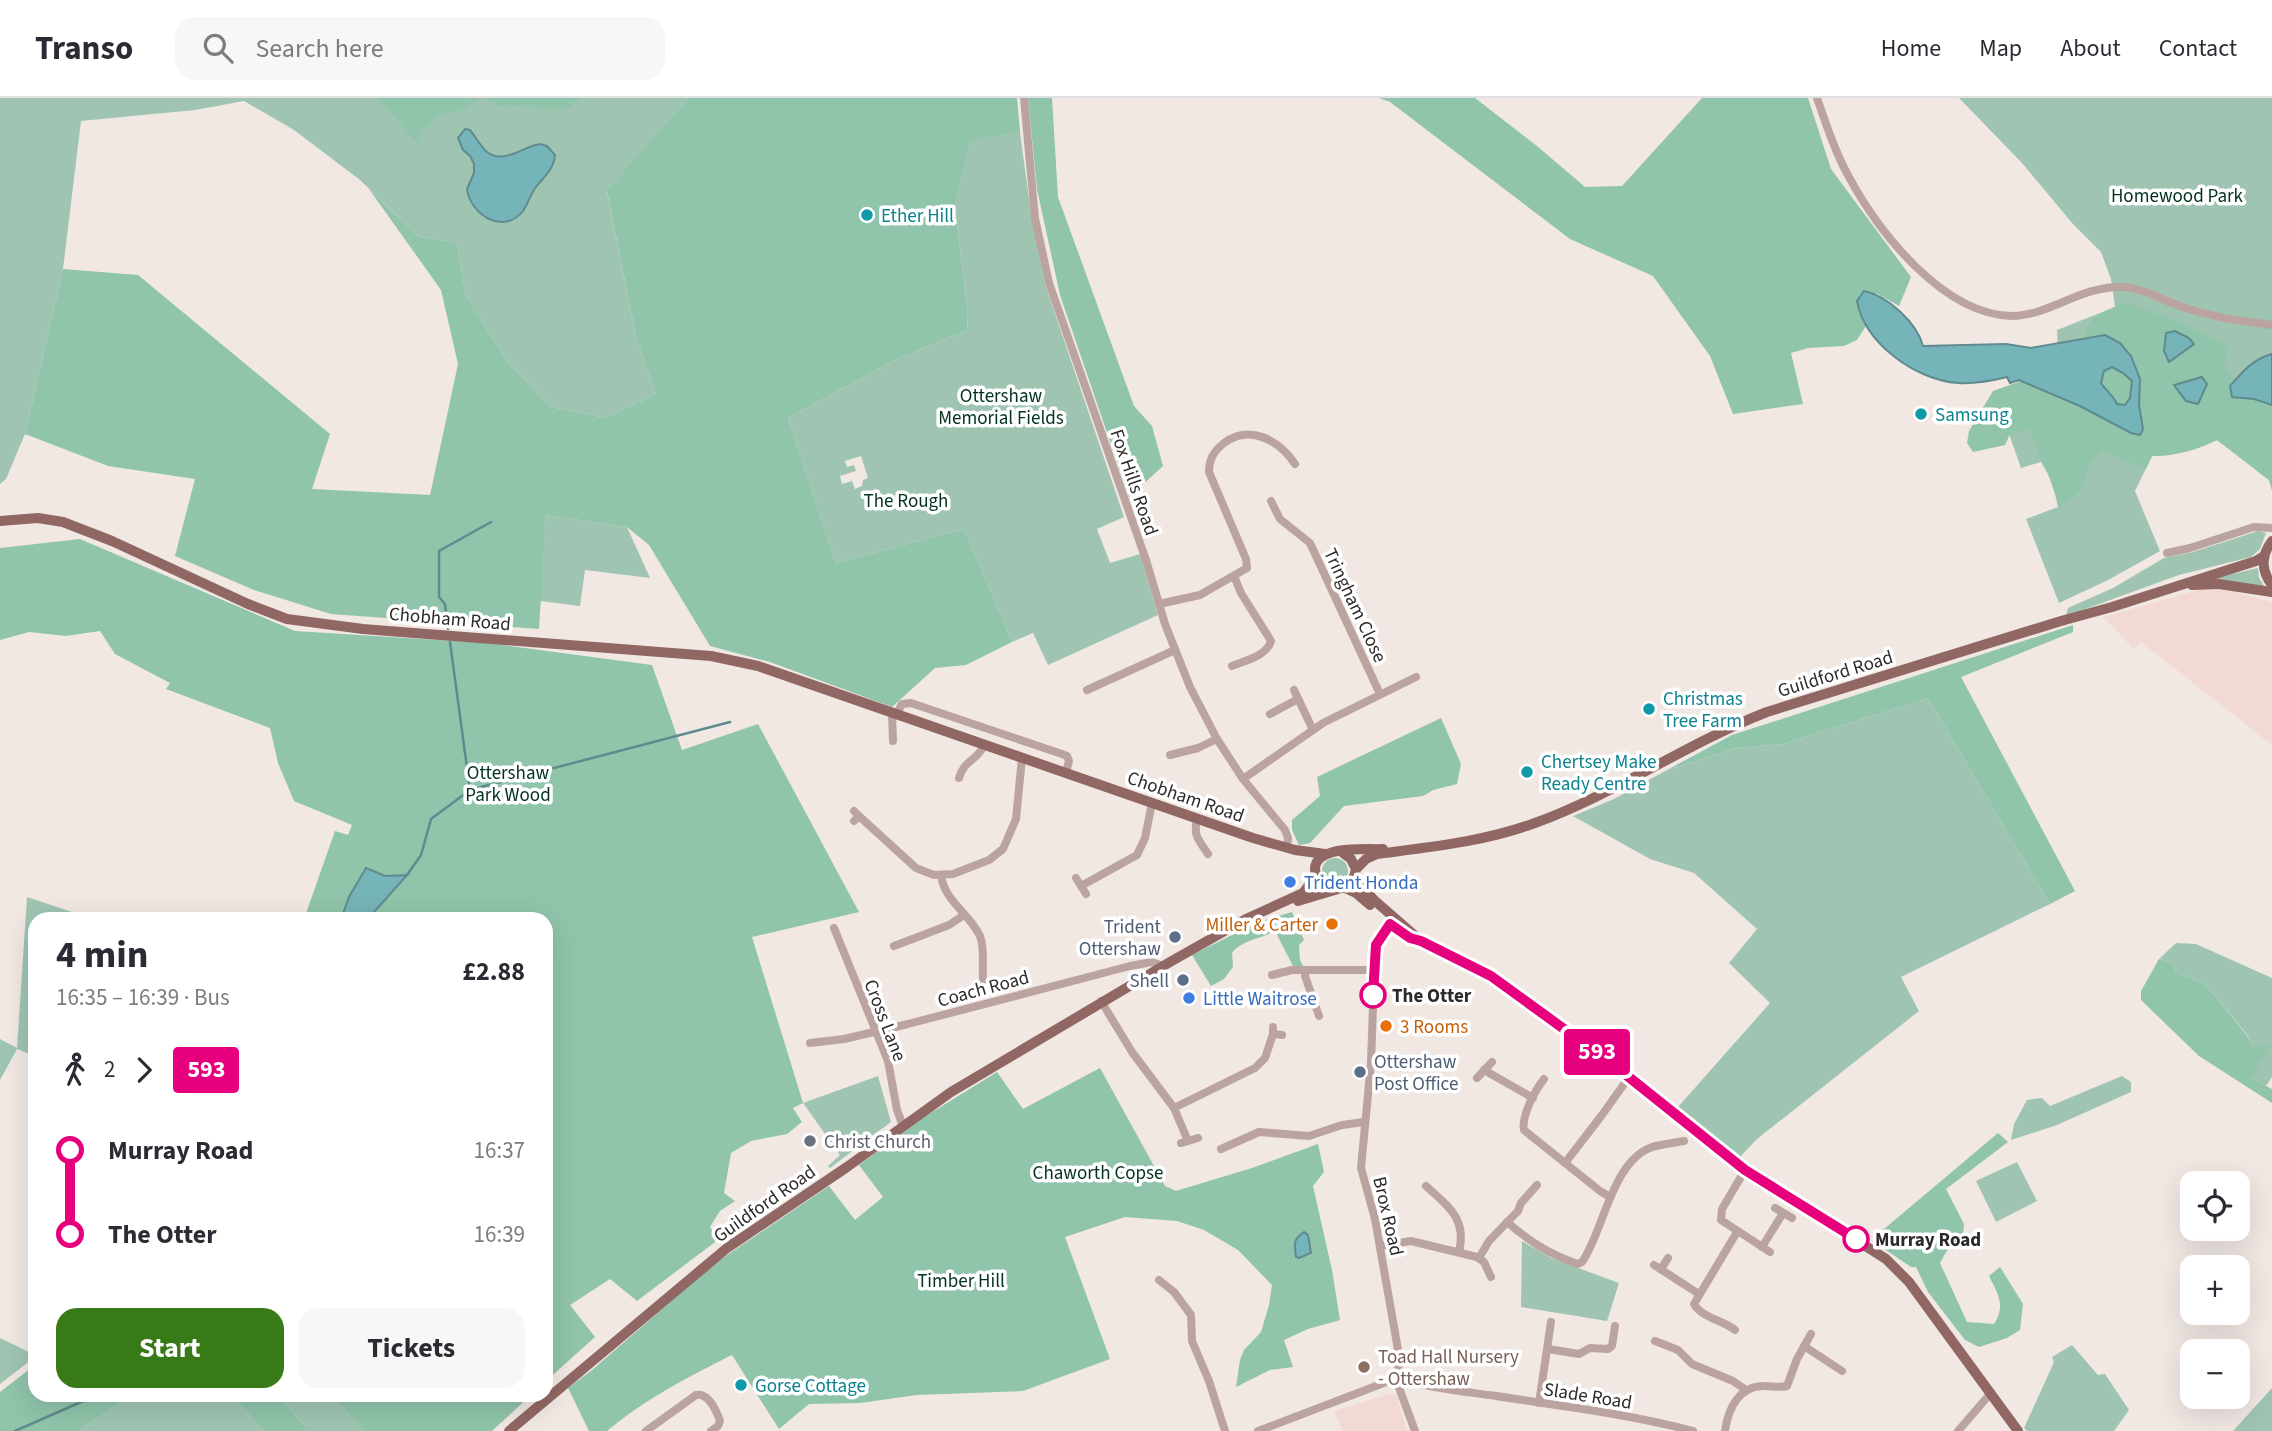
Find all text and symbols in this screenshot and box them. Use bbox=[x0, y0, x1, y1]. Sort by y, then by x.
search box bbox=[175, 17, 665, 80]
text: Transo bbox=[35, 25, 133, 72]
icon: search bbox=[199, 29, 237, 67]
text: Search here bbox=[255, 30, 384, 67]
text: Home bbox=[1881, 31, 1941, 66]
text: Map bbox=[1979, 31, 2022, 66]
text: About bbox=[2060, 31, 2121, 66]
text: Contact bbox=[2159, 31, 2237, 66]
park label: Homewood Park bbox=[2111, 183, 2244, 210]
place label: Ether Hill bbox=[881, 203, 954, 230]
marker: Ether Hill bbox=[859, 207, 875, 223]
park label: Ottershaw Memorial Fields bbox=[938, 383, 1064, 432]
place label: Samsung bbox=[1935, 402, 2009, 429]
marker: Samsung bbox=[1913, 406, 1929, 422]
street label: Fox Hills Road bbox=[1103, 426, 1164, 539]
park label: The Rough bbox=[864, 488, 948, 515]
street label: Tringham Close bbox=[1316, 544, 1393, 667]
street label: Chobham Road bbox=[388, 601, 512, 638]
street label: Guildford Road bbox=[1774, 644, 1896, 705]
place label: Christmas Tree Farm bbox=[1663, 686, 1743, 735]
marker: Christmas Tree Farm bbox=[1641, 701, 1657, 717]
place label: Chertsey Make Ready Centre bbox=[1541, 749, 1656, 798]
park label: Ottershaw Park Wood bbox=[465, 760, 551, 809]
marker: Chertsey Make Ready Centre bbox=[1519, 764, 1535, 780]
street label: Chobham Road bbox=[1123, 765, 1248, 830]
place label: Trident Honda bbox=[1304, 870, 1418, 897]
marker: Trident Honda bbox=[1282, 874, 1298, 890]
place label: Miller & Carter bbox=[1205, 912, 1318, 939]
place label: Trident Ottershaw bbox=[1079, 914, 1162, 963]
marker: Miller & Carter bbox=[1324, 916, 1340, 932]
text: 4 min bbox=[56, 928, 148, 982]
marker: Trident Ottershaw bbox=[1167, 929, 1183, 945]
text: £2.88 bbox=[462, 953, 525, 990]
street label: Coach Road bbox=[934, 964, 1032, 1015]
place label: Shell bbox=[1129, 968, 1169, 995]
marker: Shell bbox=[1175, 972, 1191, 988]
street label: Cross Lane bbox=[857, 976, 913, 1065]
text: 16:35 – 16:39 · Bus bbox=[56, 981, 230, 1014]
marker: The Otter bbox=[1360, 982, 1386, 1008]
place label: The Otter bbox=[1392, 983, 1472, 1010]
place label: Little Waitrose bbox=[1203, 986, 1317, 1013]
marker: Little Waitrose bbox=[1181, 990, 1197, 1006]
place label: 3 Rooms bbox=[1400, 1014, 1468, 1041]
marker: 3 Rooms bbox=[1378, 1018, 1394, 1034]
line badge: 593 bbox=[1557, 1029, 1637, 1075]
text: 593 bbox=[1578, 1034, 1616, 1069]
place label: Ottershaw Post Office bbox=[1374, 1049, 1458, 1098]
icon: walk bbox=[56, 1051, 94, 1089]
icon: forward bbox=[125, 1051, 163, 1089]
text: 593 bbox=[187, 1052, 225, 1087]
text: 2 bbox=[104, 1053, 115, 1086]
marker: Ottershaw Post Office bbox=[1352, 1064, 1368, 1080]
place label: Christ Church bbox=[824, 1129, 931, 1156]
text: Murray Road bbox=[108, 1132, 253, 1169]
marker: Christ Church bbox=[802, 1133, 818, 1149]
text: 16:37 bbox=[474, 1134, 525, 1167]
street label: Guildford Road bbox=[708, 1159, 821, 1250]
park label: Chaworth Copse bbox=[1033, 1160, 1163, 1187]
map controls bbox=[2180, 1171, 2250, 1409]
button: locate bbox=[2180, 1171, 2250, 1241]
street label: Brox Road bbox=[1365, 1174, 1410, 1259]
text: The Otter bbox=[108, 1216, 217, 1253]
text: 16:39 bbox=[474, 1218, 525, 1251]
marker: Murray Road bbox=[1843, 1226, 1869, 1252]
place label: Murray Road bbox=[1875, 1227, 1981, 1254]
button: + bbox=[2180, 1255, 2250, 1325]
park label: Timber Hill bbox=[917, 1268, 1005, 1295]
button: Start bbox=[56, 1308, 284, 1388]
button: Tickets bbox=[298, 1308, 525, 1388]
button: − bbox=[2180, 1339, 2250, 1409]
place label: Toad Hall Nursery - Ottershaw bbox=[1378, 1344, 1519, 1393]
marker: Toad Hall Nursery - Ottershaw bbox=[1356, 1359, 1372, 1375]
place label: Gorse Cottage bbox=[755, 1373, 866, 1400]
street label: Slade Road bbox=[1542, 1376, 1634, 1417]
marker: Gorse Cottage bbox=[733, 1377, 749, 1393]

